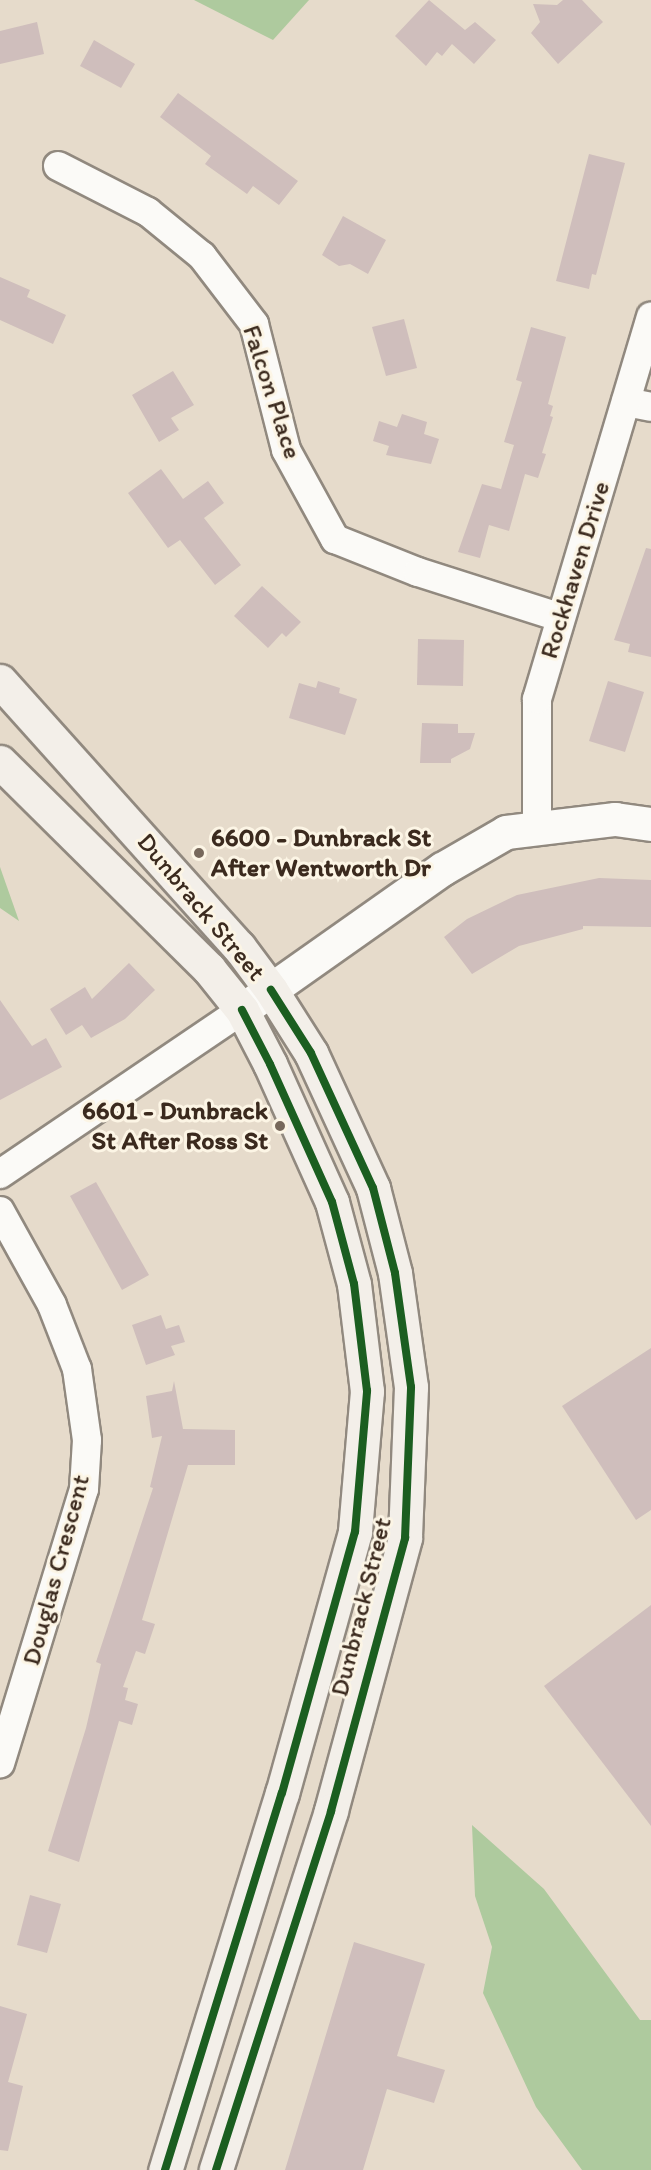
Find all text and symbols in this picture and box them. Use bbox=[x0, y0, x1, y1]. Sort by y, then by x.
street label: Falcon Place bbox=[236, 321, 308, 463]
street label: Rockhaven Drive bbox=[533, 478, 617, 662]
place label: 6600 - Dunbrack St After Wentworth Dr bbox=[211, 822, 432, 884]
street label: Dunbrack Street bbox=[130, 827, 272, 987]
marker: 6600 - Dunbrack St After Wentworth Dr bbox=[192, 846, 206, 860]
place label: 6601 - Dunbrack St After Ross St bbox=[82, 1095, 268, 1156]
marker: 6601 - Dunbrack St After Ross St bbox=[273, 1119, 287, 1133]
street label: Douglas Crescent bbox=[16, 1471, 96, 1669]
street label: Dunbrack Street bbox=[324, 1514, 398, 1700]

